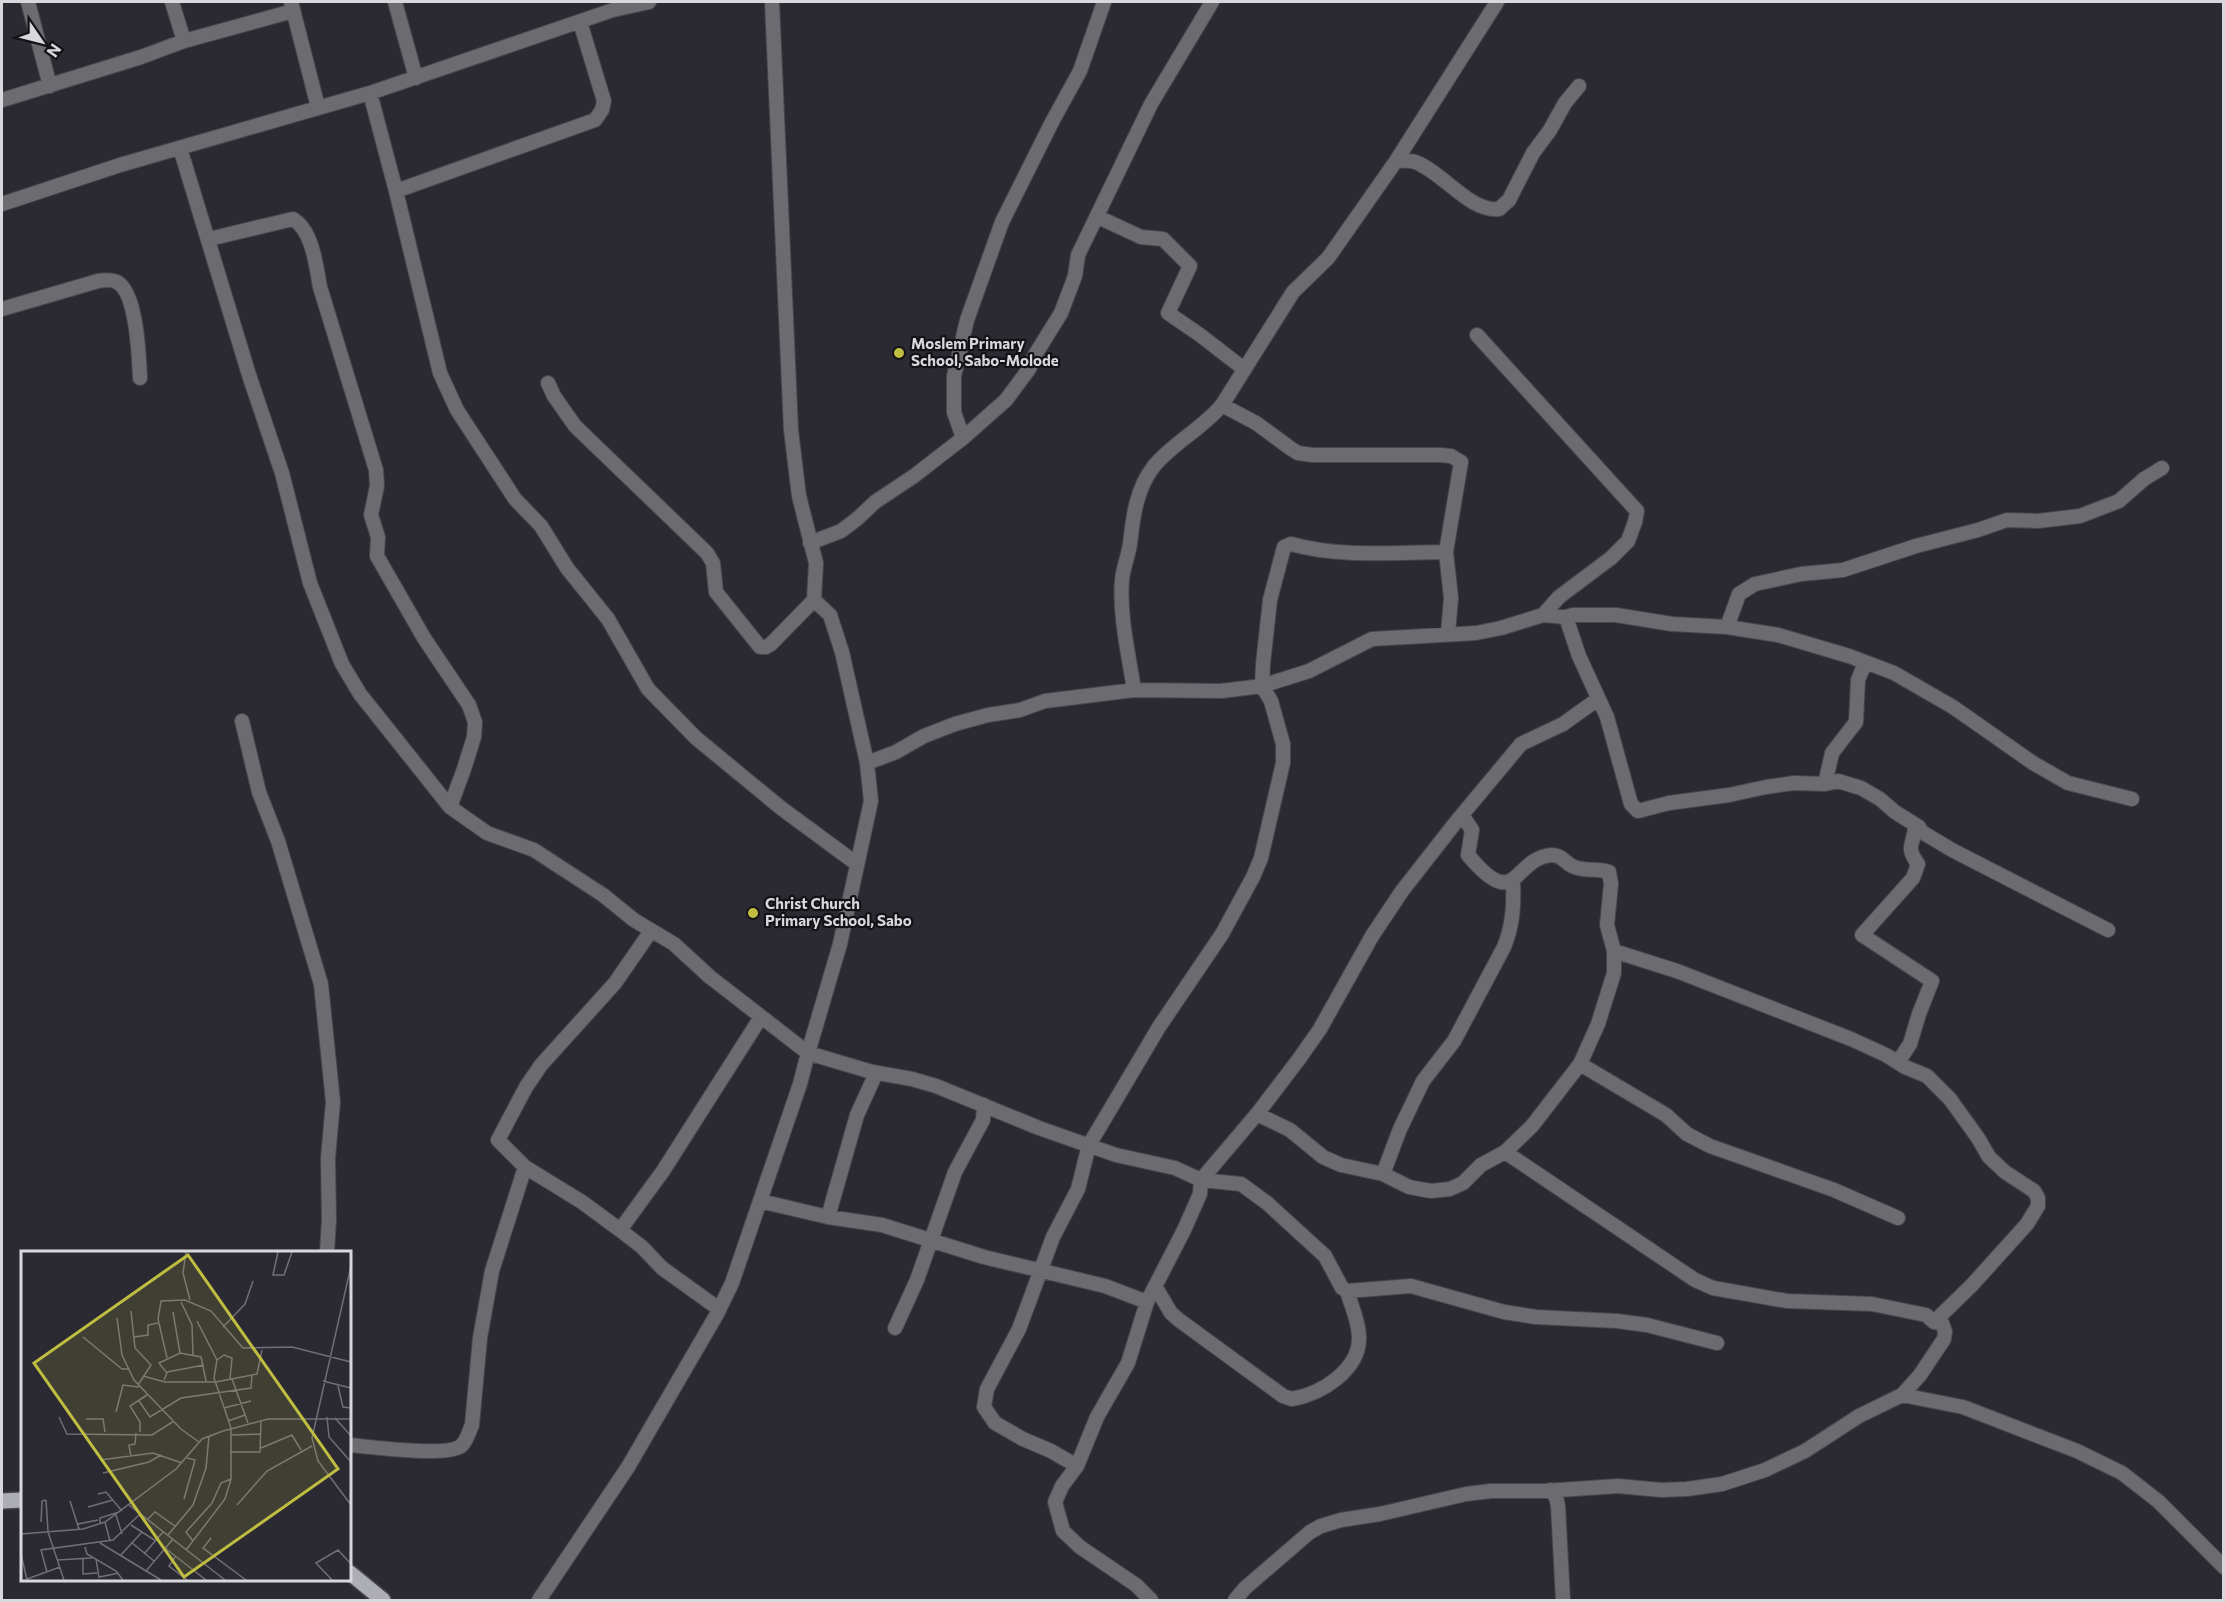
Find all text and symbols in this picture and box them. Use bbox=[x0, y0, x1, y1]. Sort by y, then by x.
north arrow bbox=[12, 12, 72, 72]
text: N bbox=[43, 41, 66, 61]
place label: Moslem Primary School, Sabo-Molode bbox=[911, 334, 1059, 369]
marker: Moslem Primary School, Sabo-Molode bbox=[892, 346, 906, 360]
place label: Christ Church Primary School, Sabo bbox=[765, 894, 912, 929]
marker: Christ Church Primary School, Sabo bbox=[746, 906, 760, 920]
inset map bbox=[21, 1251, 351, 1581]

